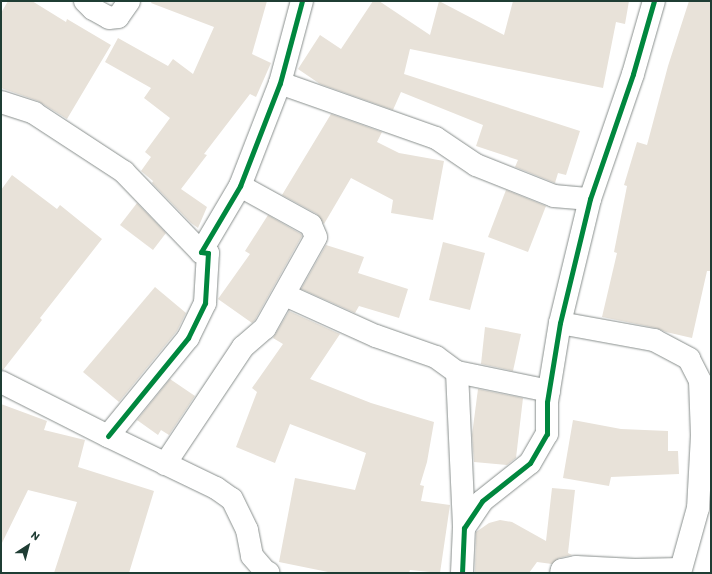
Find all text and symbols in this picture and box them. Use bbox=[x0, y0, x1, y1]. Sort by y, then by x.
north arrow bbox=[8, 526, 48, 566]
text: N bbox=[29, 528, 42, 543]

